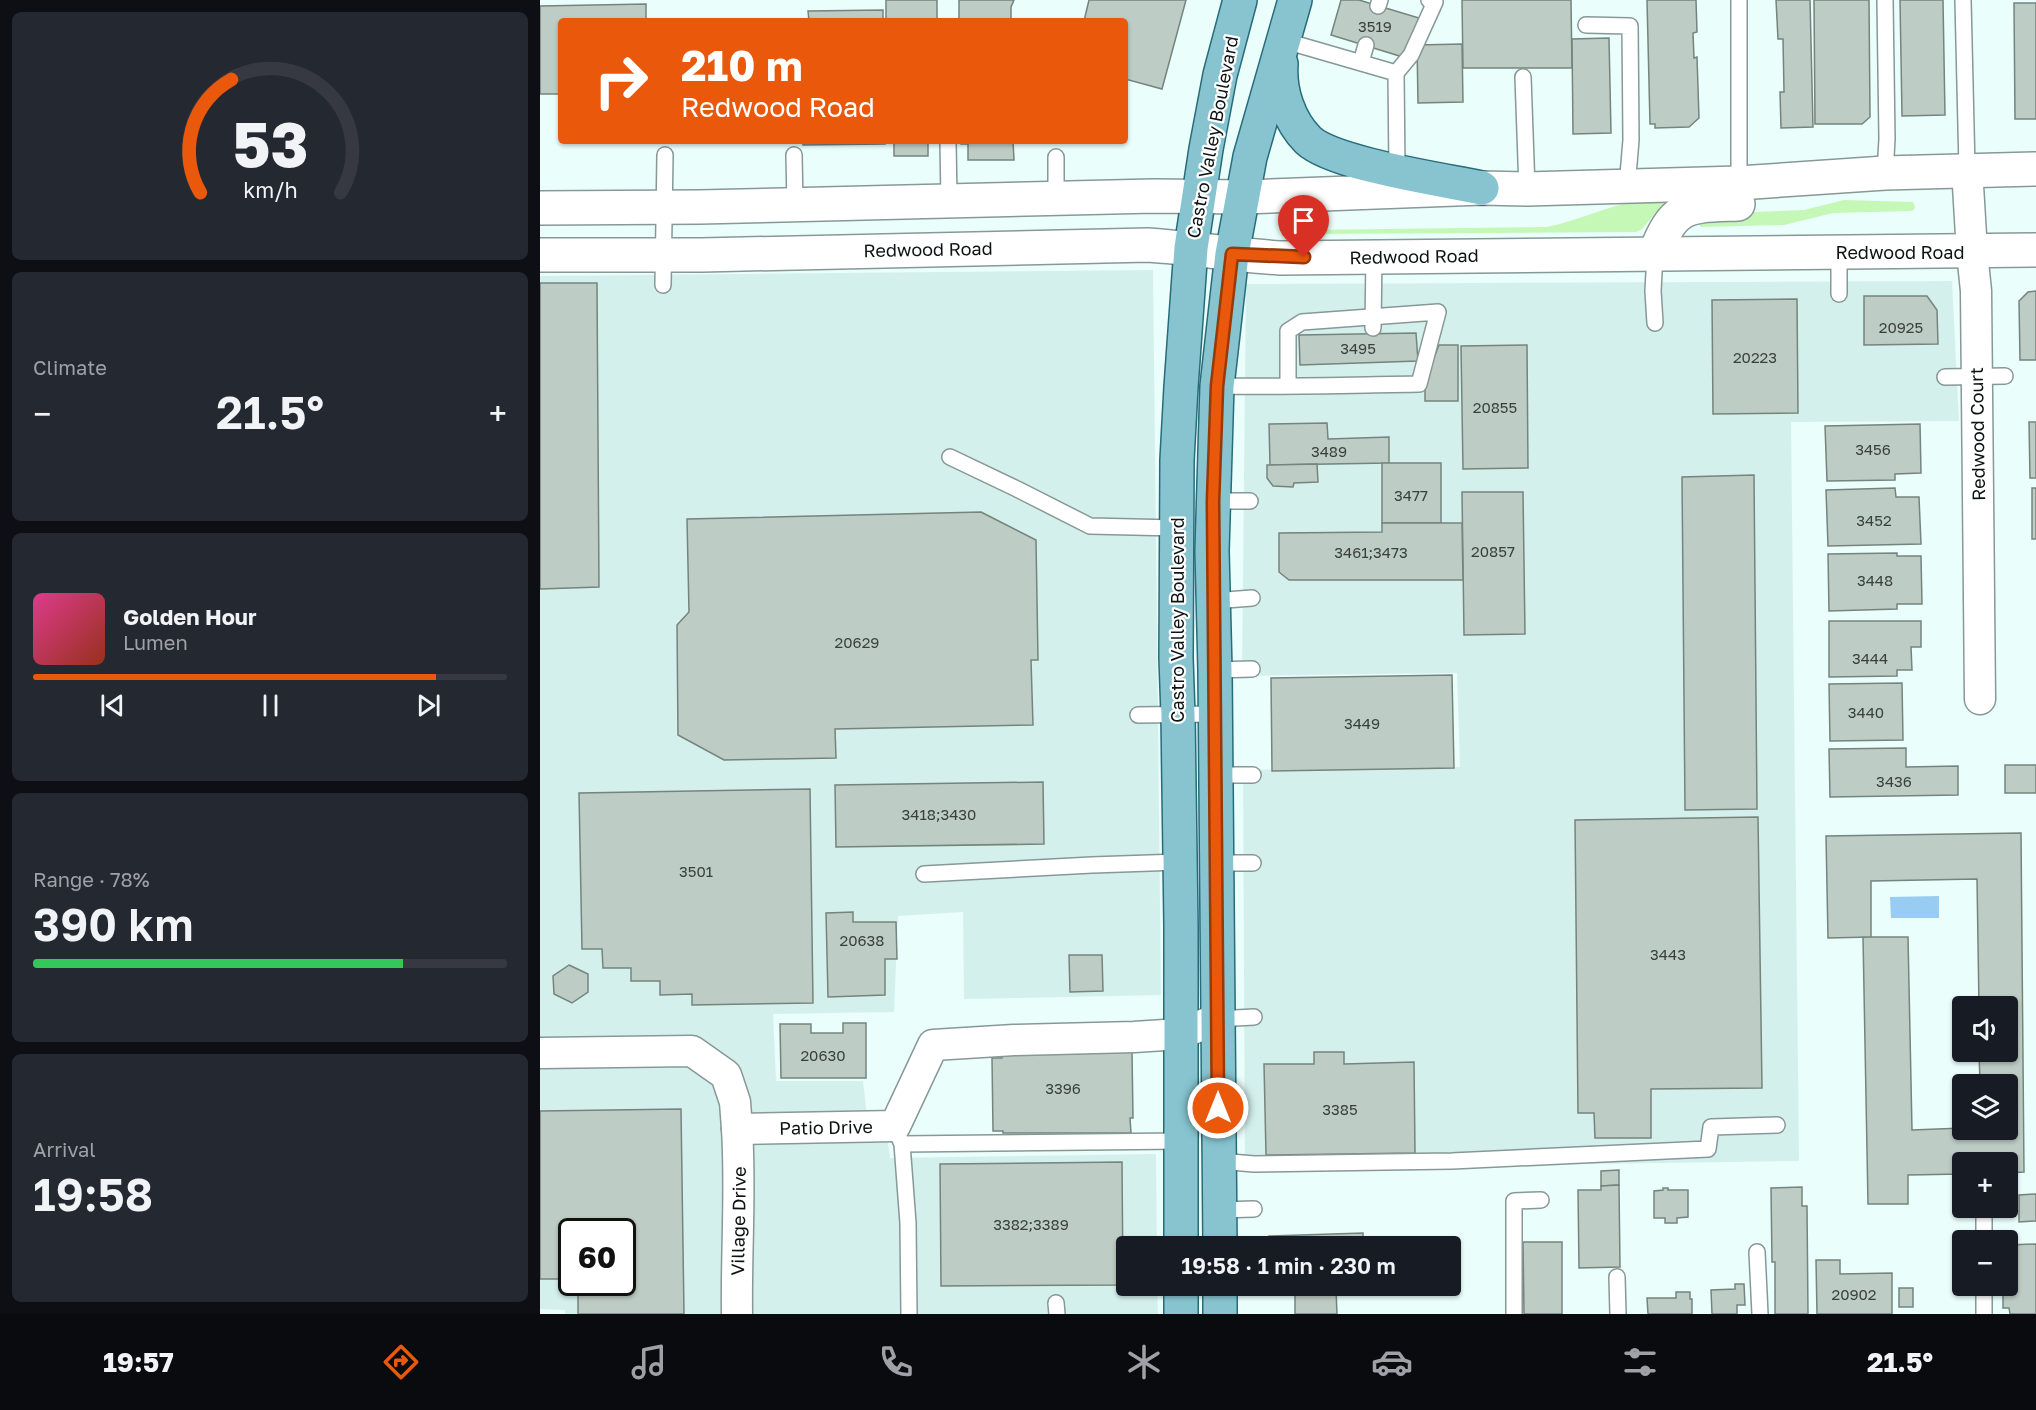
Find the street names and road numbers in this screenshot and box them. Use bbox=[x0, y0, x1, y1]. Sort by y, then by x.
street label: Castro Valley Boulevard bbox=[1182, 34, 1242, 240]
street label: Redwood Road bbox=[863, 237, 993, 261]
street label: Redwood Road bbox=[1835, 241, 1965, 263]
street label: Redwood Road bbox=[1349, 244, 1479, 268]
street label: Redwood Court bbox=[1965, 367, 1989, 501]
street label: Castro Valley Boulevard bbox=[1166, 517, 1188, 723]
street label: Patio Drive bbox=[779, 1115, 873, 1139]
street label: Village Drive bbox=[726, 1166, 750, 1276]

